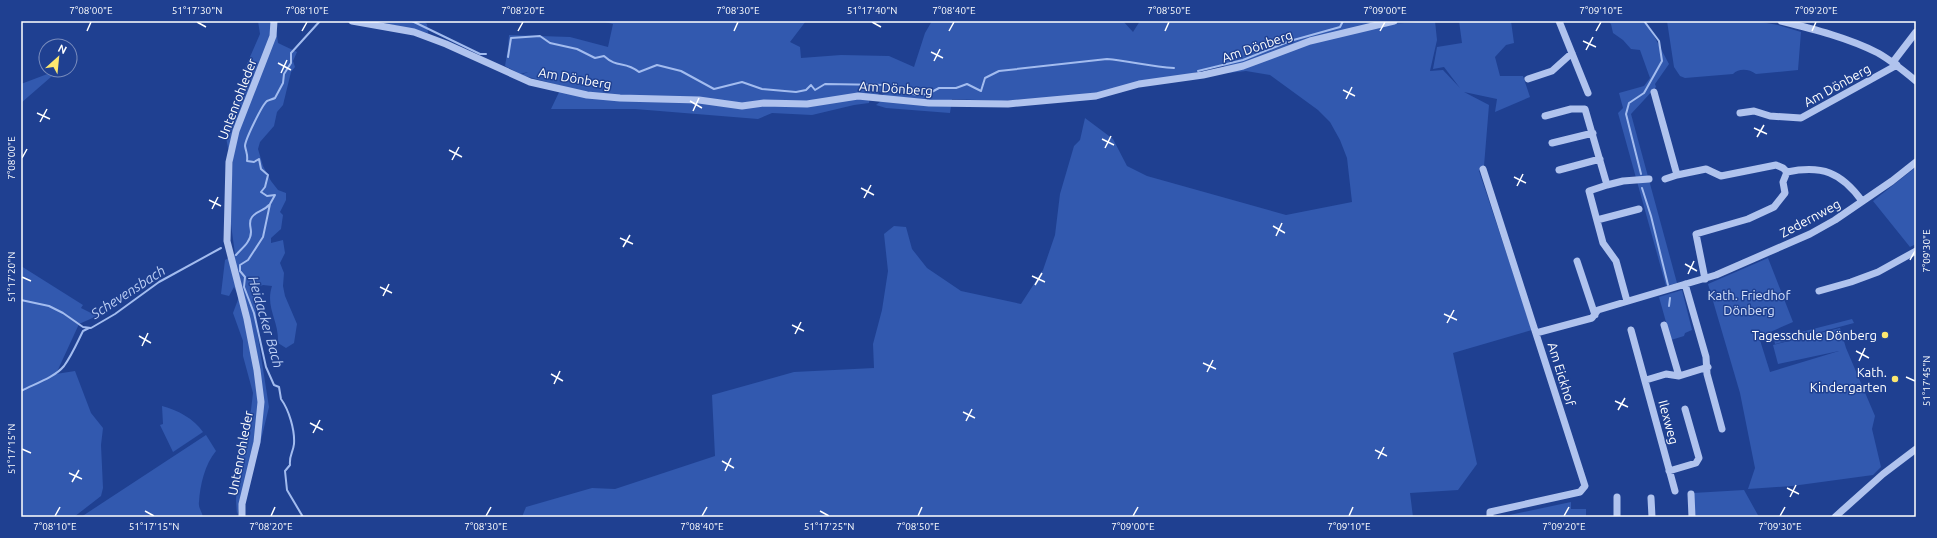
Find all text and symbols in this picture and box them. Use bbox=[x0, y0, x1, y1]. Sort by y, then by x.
text: 7°08'00"E bbox=[69, 5, 113, 16]
text: 51°17'30"N bbox=[172, 5, 222, 16]
text: 7°08'10"E bbox=[285, 5, 329, 16]
text: 7°08'20"E bbox=[501, 5, 545, 16]
text: 7°08'30"E bbox=[716, 5, 760, 16]
text: 51°17'40"N bbox=[847, 5, 897, 16]
text: 7°08'40"E bbox=[932, 5, 976, 16]
text: 7°08'50"E bbox=[1147, 5, 1191, 16]
text: 7°09'00"E bbox=[1363, 5, 1407, 16]
text: 7°09'10"E bbox=[1579, 5, 1623, 16]
text: 7°09'20"E bbox=[1794, 5, 1838, 16]
street label: Am Dönberg bbox=[1220, 27, 1294, 65]
north arrow bbox=[38, 38, 78, 78]
text: N bbox=[56, 42, 69, 56]
street label: Untenrohleder bbox=[215, 56, 259, 142]
street label: Am Dönberg bbox=[1801, 61, 1873, 109]
street label: Am Dönberg bbox=[537, 65, 613, 91]
street label: Am Dönberg bbox=[859, 78, 933, 98]
text: 7°08'00"E bbox=[6, 136, 17, 180]
street label: Zedernweg bbox=[1777, 196, 1843, 240]
text: 7°09'30"E bbox=[1921, 229, 1932, 273]
text: 51°17'20"N bbox=[6, 252, 17, 302]
water label: Schevensbach bbox=[87, 262, 168, 322]
water label: Heidacker Bach bbox=[245, 274, 287, 370]
park label: Kath. Friedhof Dönberg bbox=[1708, 288, 1790, 317]
place label: Tagesschule Dönberg bbox=[1752, 328, 1877, 342]
marker: Tagesschule Dönberg bbox=[1880, 330, 1890, 340]
street label: Am Eickhof bbox=[1546, 341, 1578, 407]
text: 51°17'45"N bbox=[1921, 356, 1932, 406]
place label: Kath. Kindergarten bbox=[1810, 365, 1887, 394]
marker: Kath. Kindergarten bbox=[1890, 374, 1900, 384]
street label: Ilexweg bbox=[1656, 398, 1682, 446]
street label: Untenrohleder bbox=[225, 409, 255, 497]
text: 51°17'15"N bbox=[6, 424, 17, 474]
text: 7°08'10"E bbox=[33, 521, 77, 532]
text: 51°17'15"N bbox=[129, 521, 179, 532]
text: 7°08'20"E bbox=[249, 521, 293, 532]
text: 7°08'30"E bbox=[464, 521, 508, 532]
text: 7°08'40"E bbox=[680, 521, 724, 532]
text: 51°17'25"N bbox=[804, 521, 854, 532]
text: 7°08'50"E bbox=[896, 521, 940, 532]
text: 7°09'00"E bbox=[1111, 521, 1155, 532]
text: 7°09'10"E bbox=[1327, 521, 1371, 532]
text: 7°09'20"E bbox=[1542, 521, 1586, 532]
text: 7°09'30"E bbox=[1758, 521, 1802, 532]

